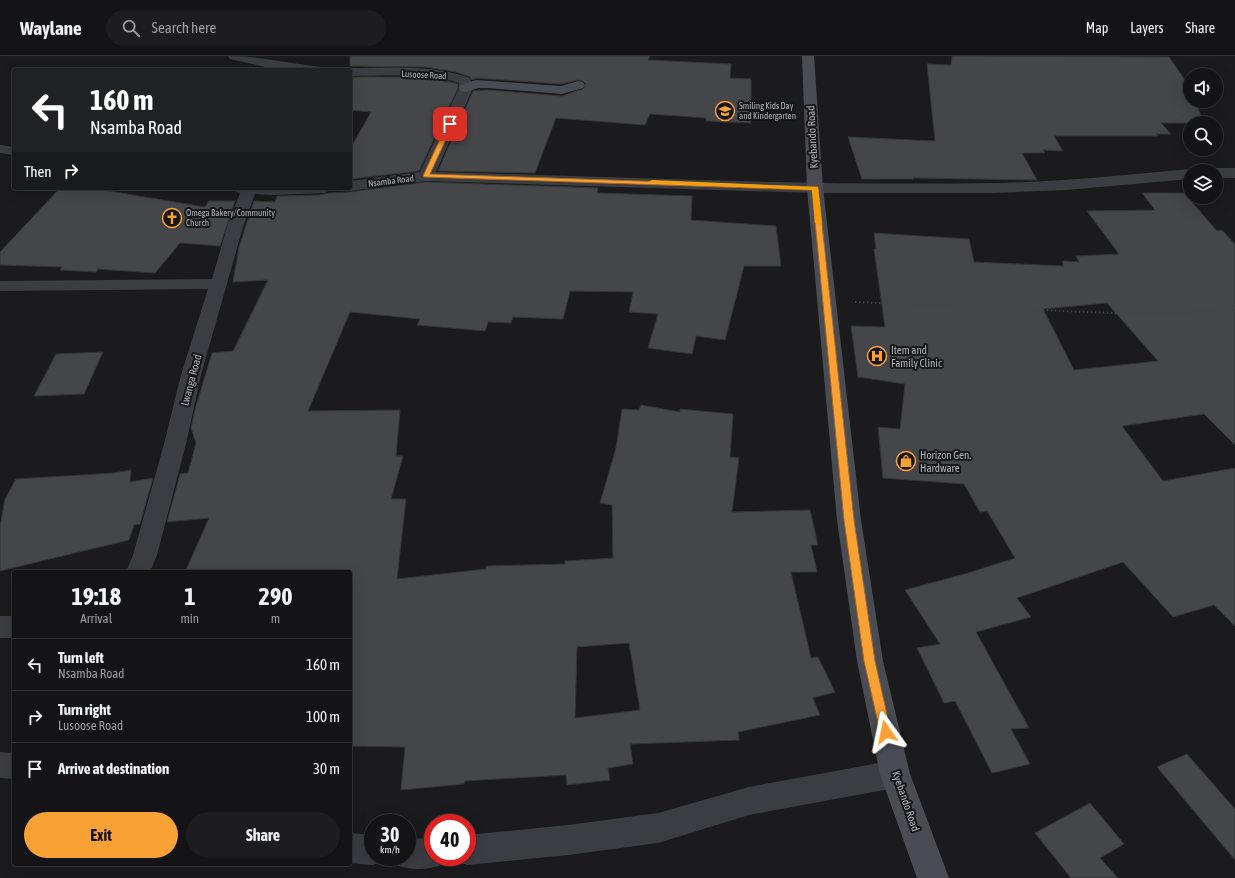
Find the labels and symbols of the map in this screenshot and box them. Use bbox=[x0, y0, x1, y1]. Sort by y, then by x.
street label: Lusoose Road bbox=[401, 69, 447, 81]
school or university icon: Smiling Kids Day and Kindergarten bbox=[714, 100, 736, 122]
place label: Smiling Kids Day and Kindergarten bbox=[739, 101, 796, 121]
street label: Kyebando Road bbox=[804, 105, 820, 169]
pin bbox=[433, 107, 467, 141]
street label: Nsamba Road bbox=[368, 173, 414, 189]
church icon: Omega Bakery/Community Church bbox=[161, 207, 183, 229]
place label: Omega Bakery/Community Church bbox=[186, 208, 275, 228]
place label: Item and Family Clinic bbox=[891, 344, 943, 369]
hospital icon: Item and Family Clinic bbox=[866, 345, 888, 367]
street label: Lwanga Road bbox=[178, 353, 204, 407]
place label: Horizon Gen. Hardware bbox=[920, 449, 971, 474]
shop icon: Horizon Gen. Hardware bbox=[895, 450, 917, 472]
position arrow bbox=[865, 711, 907, 753]
street label: Kyebando Road bbox=[890, 769, 922, 833]
speed limit sign: 40 bbox=[424, 814, 476, 866]

